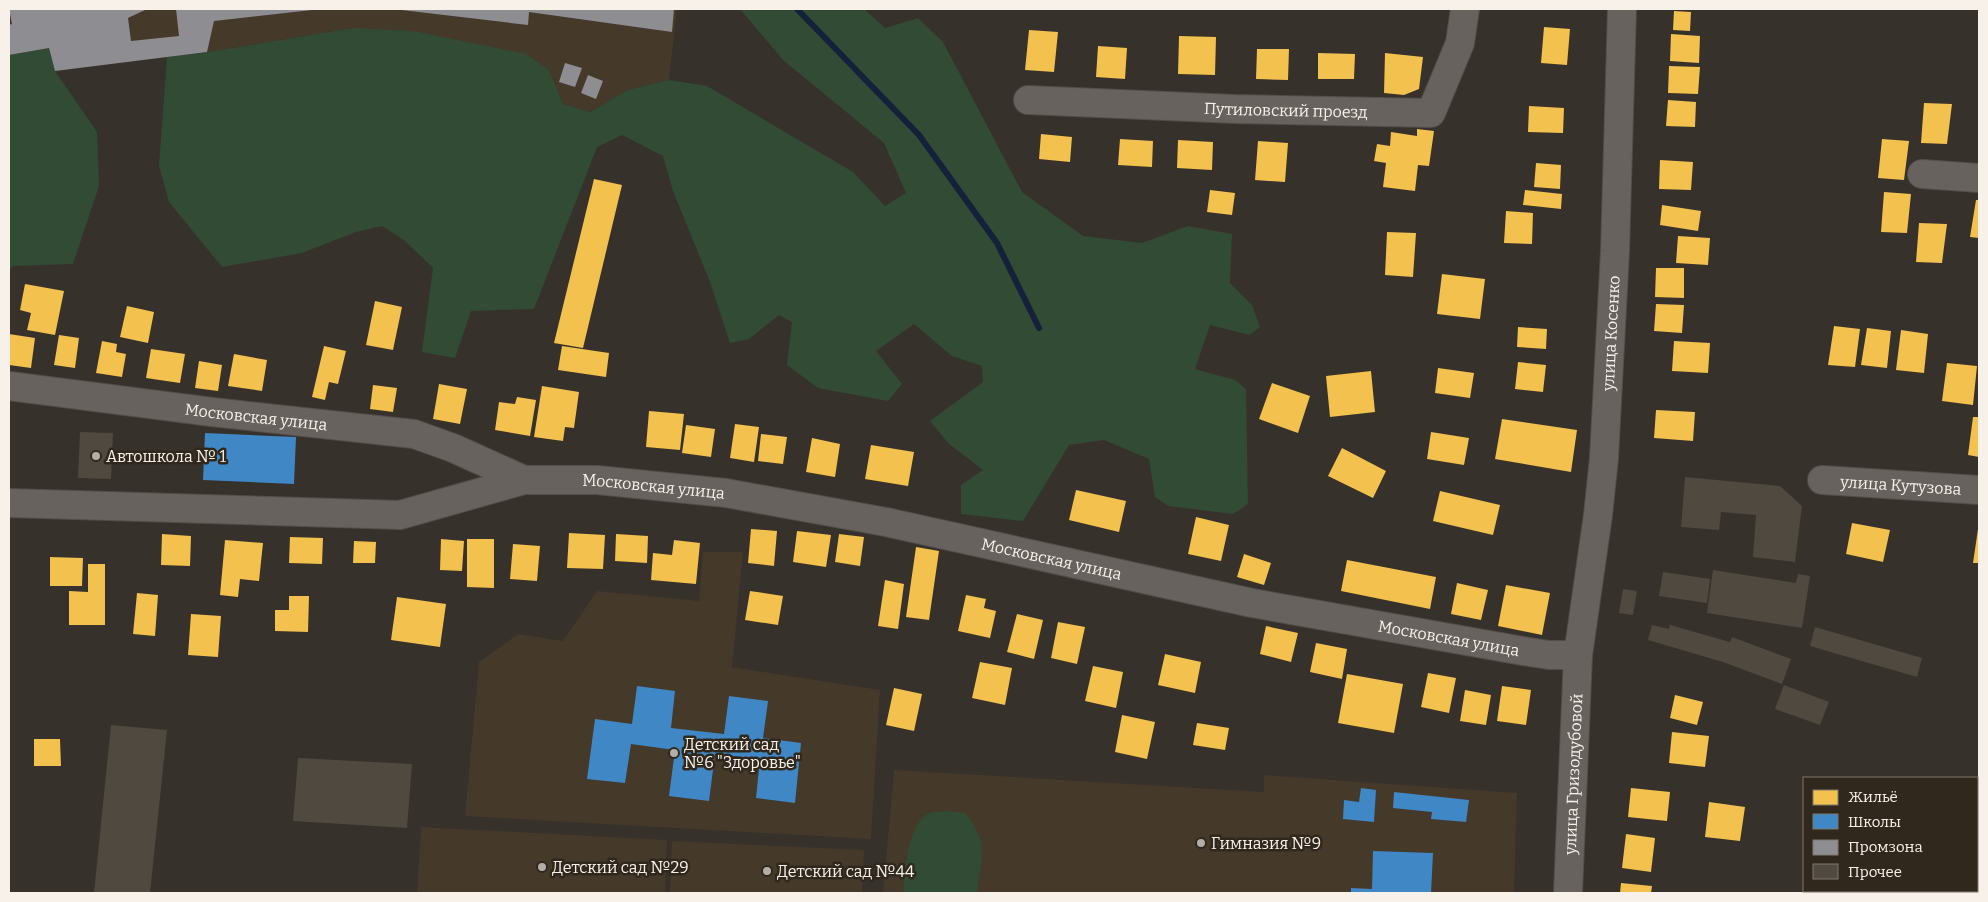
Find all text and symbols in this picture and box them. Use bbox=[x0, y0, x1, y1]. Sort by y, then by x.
street label: Путиловский проезд bbox=[1204, 99, 1368, 122]
street label: улица Косенко bbox=[1599, 275, 1624, 392]
street label: Московская улица bbox=[184, 400, 329, 435]
place label: Автошкола № 1 bbox=[106, 447, 226, 466]
marker: Автошкола № 1 bbox=[90, 450, 102, 462]
street label: Московская улица bbox=[582, 471, 726, 503]
street label: улица Кутузова bbox=[1839, 472, 1962, 499]
street label: Московская улица bbox=[980, 534, 1124, 584]
street label: Московская улица bbox=[1376, 616, 1521, 660]
street label: улица Гризодубовой bbox=[1561, 693, 1586, 856]
place label: Детский сад №6 "Здоровье" bbox=[684, 735, 801, 772]
marker: Детский сад №6 "Здоровье" bbox=[668, 747, 680, 759]
legend bbox=[1803, 777, 1978, 892]
text: Жильё bbox=[1848, 788, 1898, 806]
text: Школы bbox=[1848, 813, 1901, 831]
place label: Гимназия №9 bbox=[1211, 834, 1321, 853]
marker: Гимназия №9 bbox=[1195, 837, 1207, 849]
text: Промзона bbox=[1848, 838, 1923, 856]
place label: Детский сад №29 bbox=[552, 858, 689, 877]
marker: Детский сад №29 bbox=[536, 861, 548, 873]
place label: Детский сад №44 bbox=[777, 862, 915, 881]
text: Прочее bbox=[1848, 863, 1902, 881]
marker: Детский сад №44 bbox=[761, 865, 773, 877]

